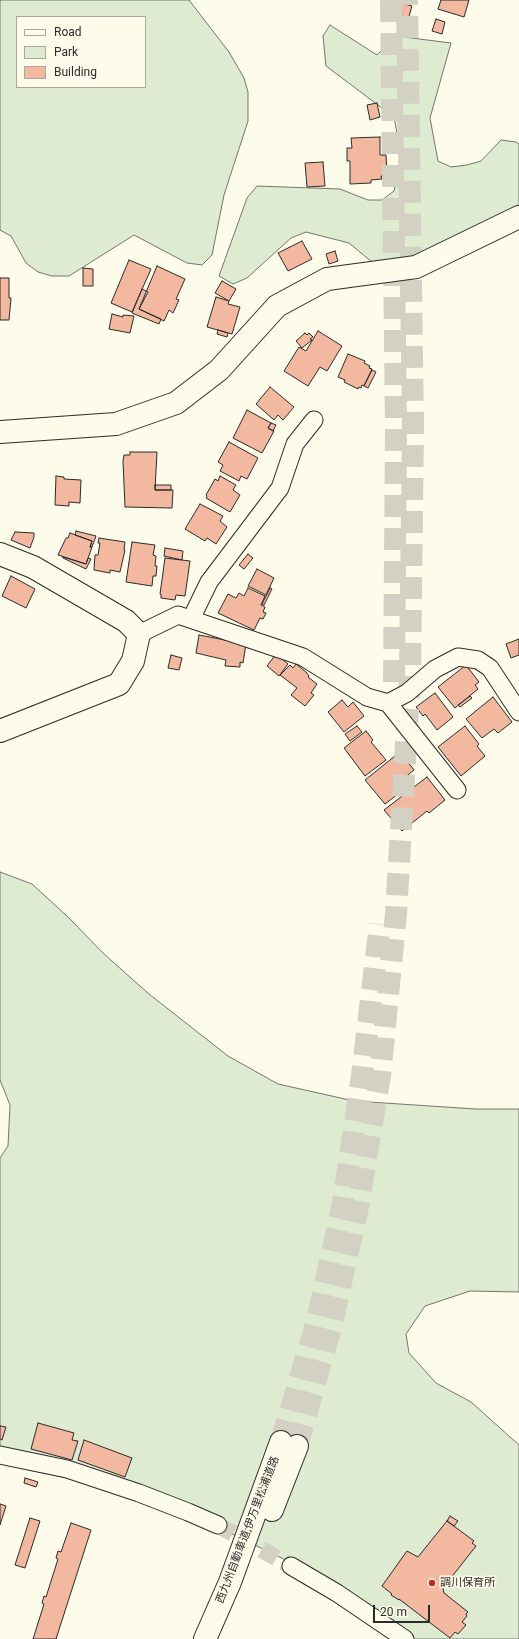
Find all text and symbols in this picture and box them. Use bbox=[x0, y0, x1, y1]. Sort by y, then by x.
legend bbox=[16, 16, 146, 88]
text: Road bbox=[54, 25, 82, 39]
text: Park bbox=[54, 45, 78, 59]
text: Building bbox=[54, 65, 97, 79]
street label: 西九州自動車道;伊万里松浦道路 bbox=[214, 1455, 282, 1605]
place label: 調川保育所 bbox=[440, 1576, 495, 1590]
marker: 調川保育所 bbox=[427, 1578, 437, 1588]
scale bar bbox=[375, 1597, 432, 1623]
text: 20 m bbox=[380, 1605, 407, 1619]

